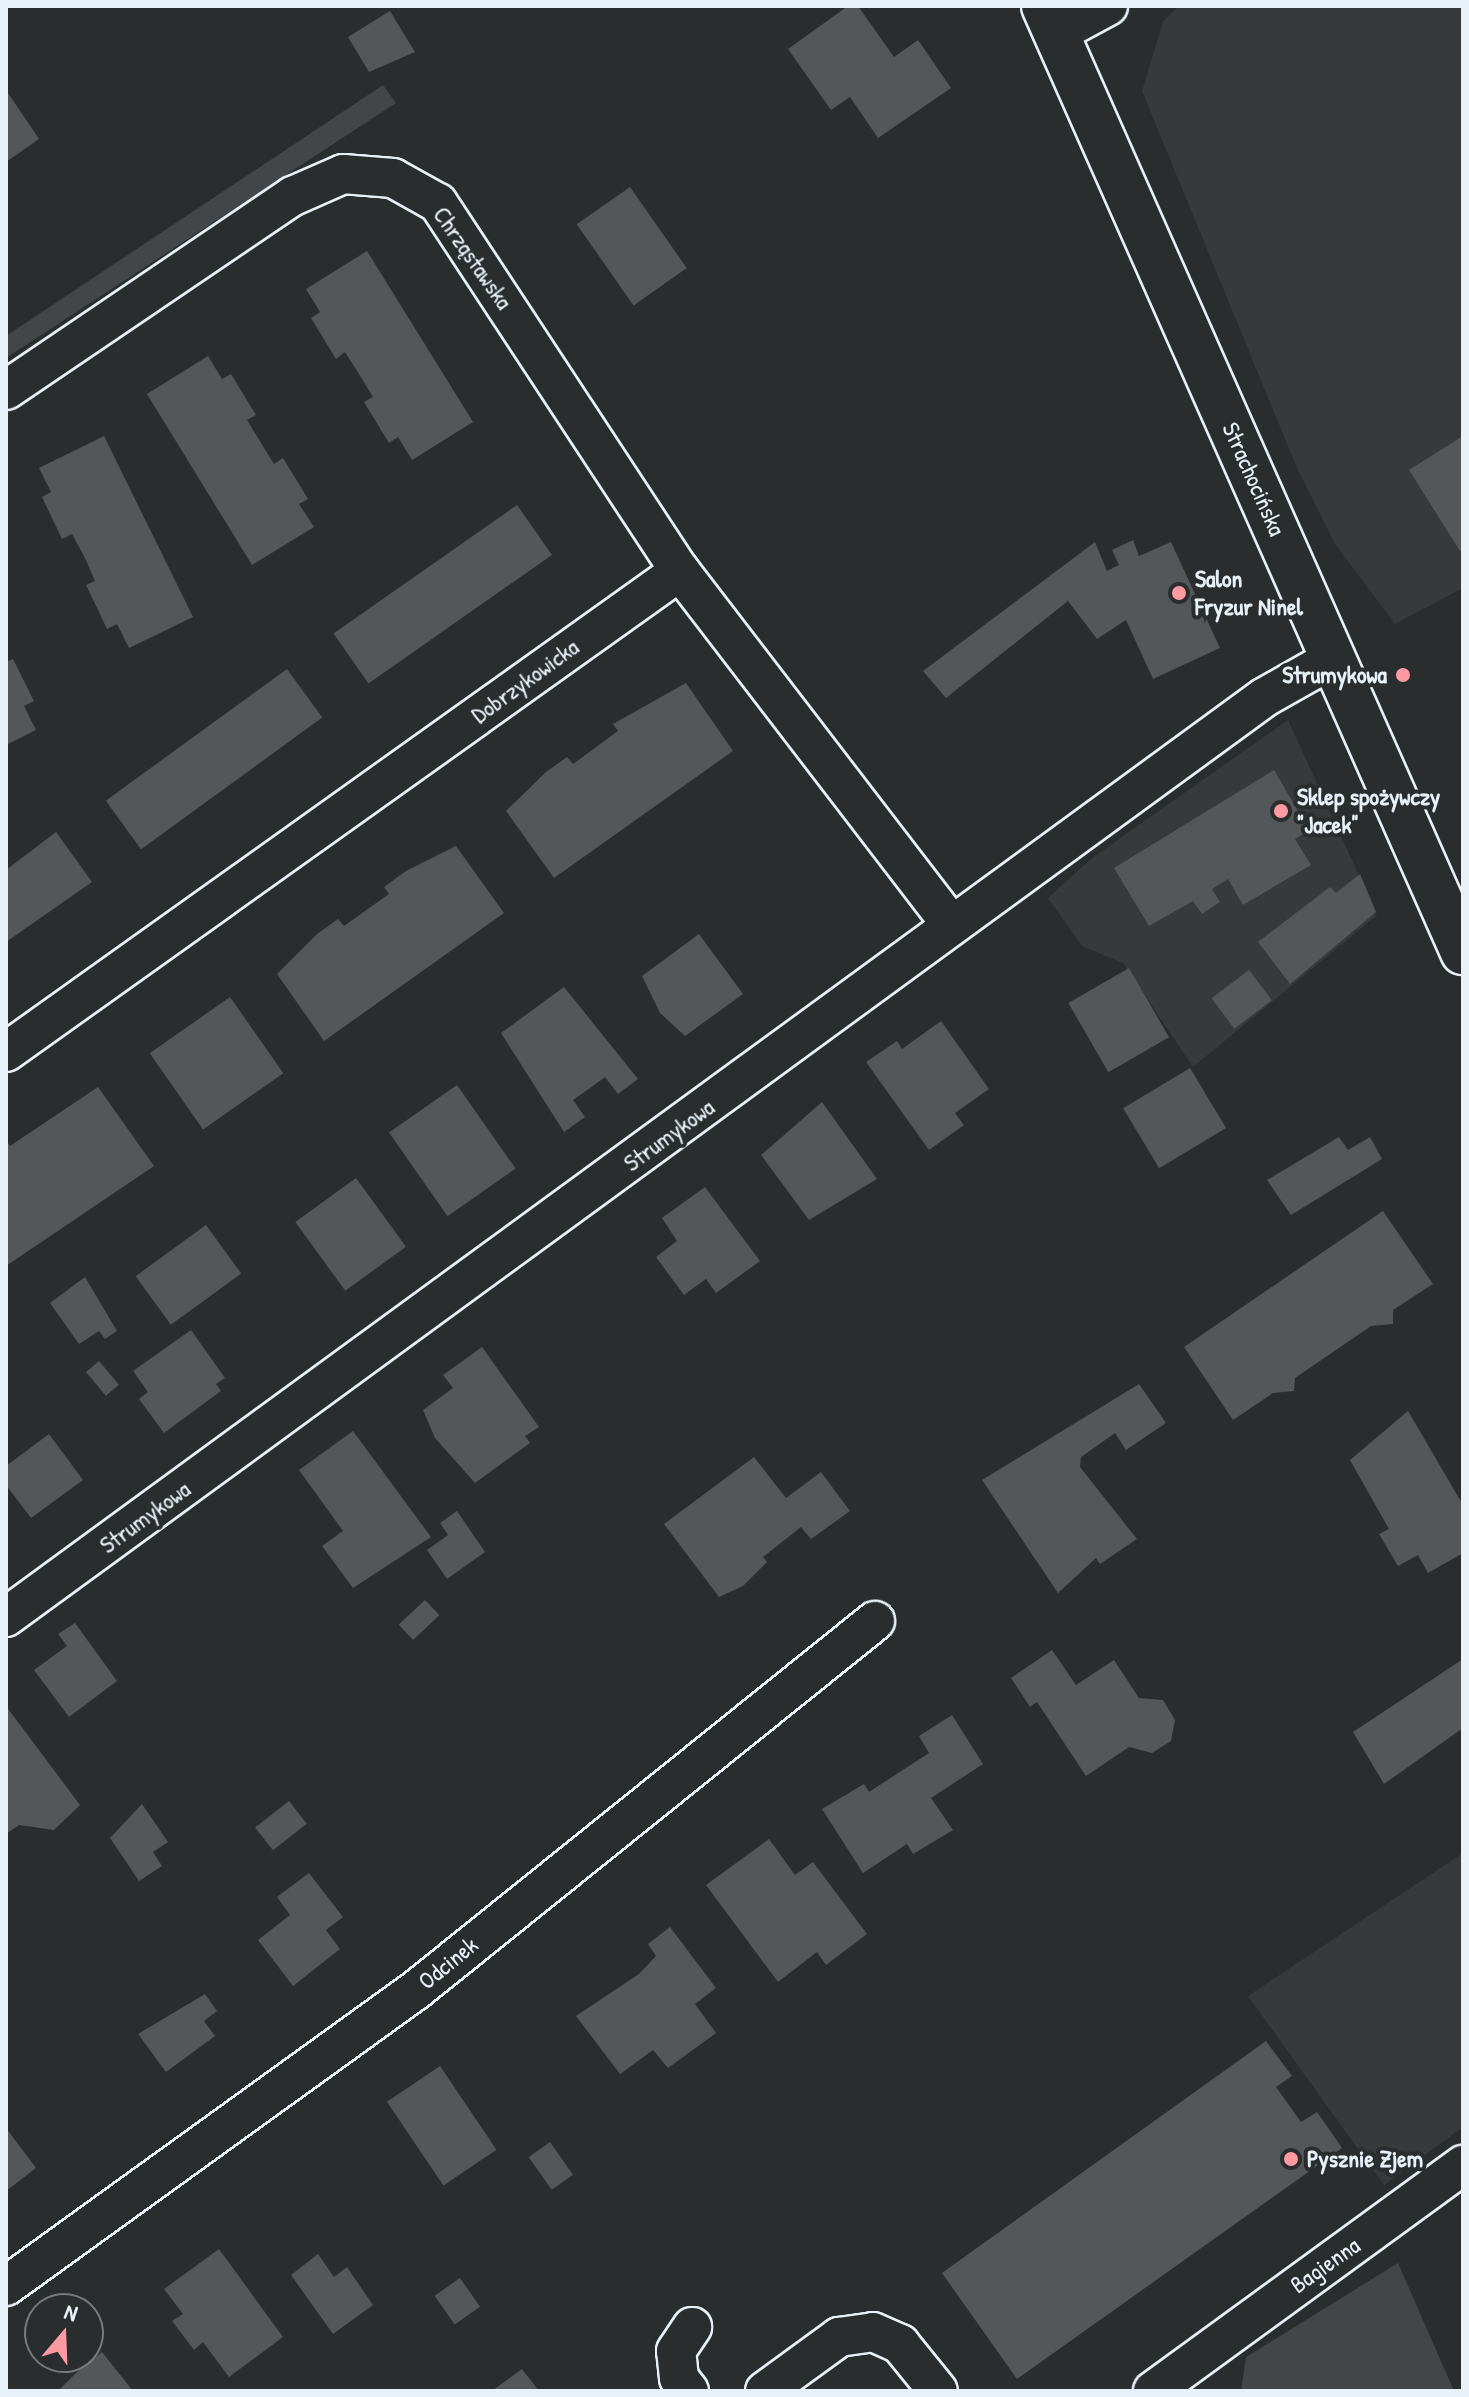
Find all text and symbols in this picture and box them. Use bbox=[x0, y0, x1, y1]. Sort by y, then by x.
street label: Chrząstawska bbox=[427, 201, 519, 315]
street label: Strachocińska bbox=[1216, 418, 1292, 540]
place label: Salon Fryzur Ninel bbox=[1195, 565, 1303, 621]
marker: Salon Fryzur Ninel bbox=[1170, 584, 1188, 602]
street label: Dobrzykowicka bbox=[466, 632, 584, 730]
place label: Strumykowa bbox=[1282, 661, 1387, 689]
marker: Strumykowa bbox=[1394, 666, 1412, 684]
place label: Sklep spożywczy "Jacek" bbox=[1297, 783, 1440, 839]
marker: Sklep spożywczy "Jacek" bbox=[1272, 802, 1290, 820]
street label: Strumykowa bbox=[618, 1093, 720, 1177]
street label: Strumykowa bbox=[94, 1475, 196, 1559]
street label: Odcinek bbox=[413, 1930, 483, 1996]
place label: Pysznie Zjem bbox=[1307, 2145, 1423, 2173]
marker: Pysznie Zjem bbox=[1282, 2150, 1300, 2168]
street label: Bagienna bbox=[1285, 2231, 1365, 2299]
north arrow bbox=[24, 2293, 104, 2373]
text: N bbox=[61, 2296, 82, 2328]

